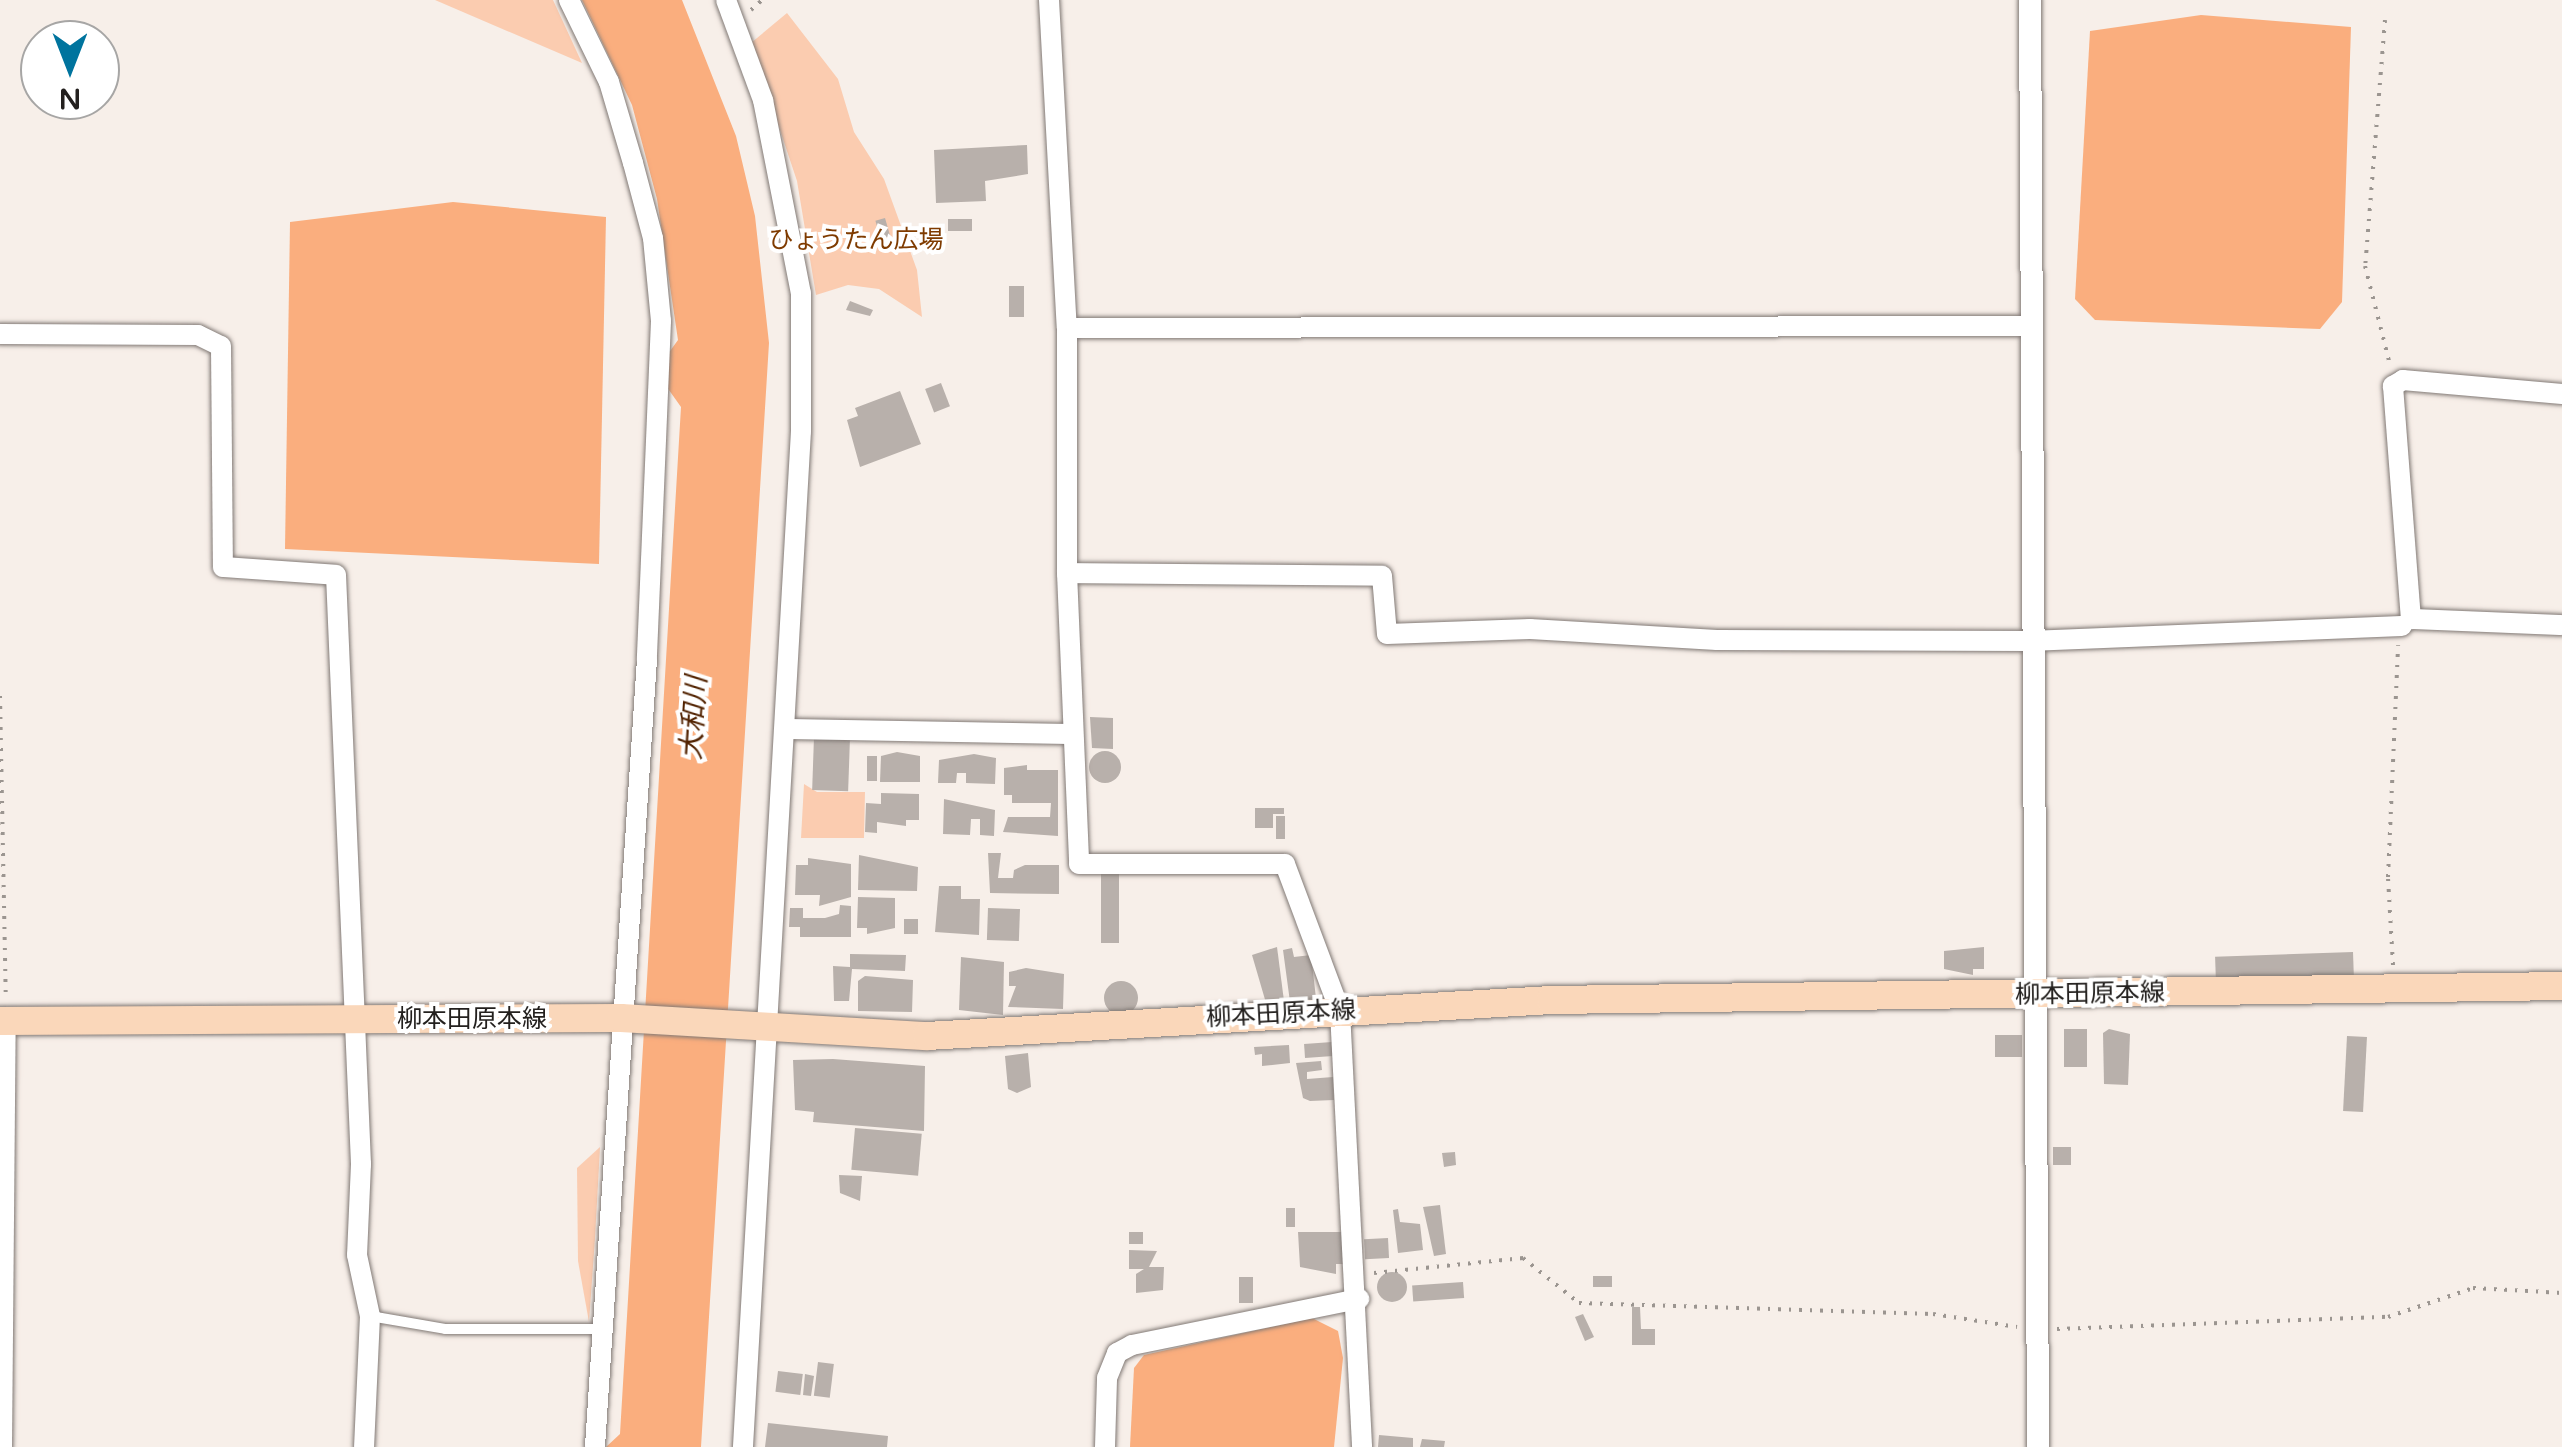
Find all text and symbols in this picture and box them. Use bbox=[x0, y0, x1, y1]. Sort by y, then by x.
north arrow bbox=[20, 20, 120, 120]
text: N bbox=[59, 81, 81, 115]
park label: ひょうたん広場 bbox=[769, 225, 943, 255]
water label: 大和川 bbox=[674, 675, 714, 761]
street label: 柳本田原本線 bbox=[2015, 978, 2165, 1010]
street label: 柳本田原本線 bbox=[1205, 995, 1357, 1033]
street label: 柳本田原本線 bbox=[397, 1004, 547, 1034]

